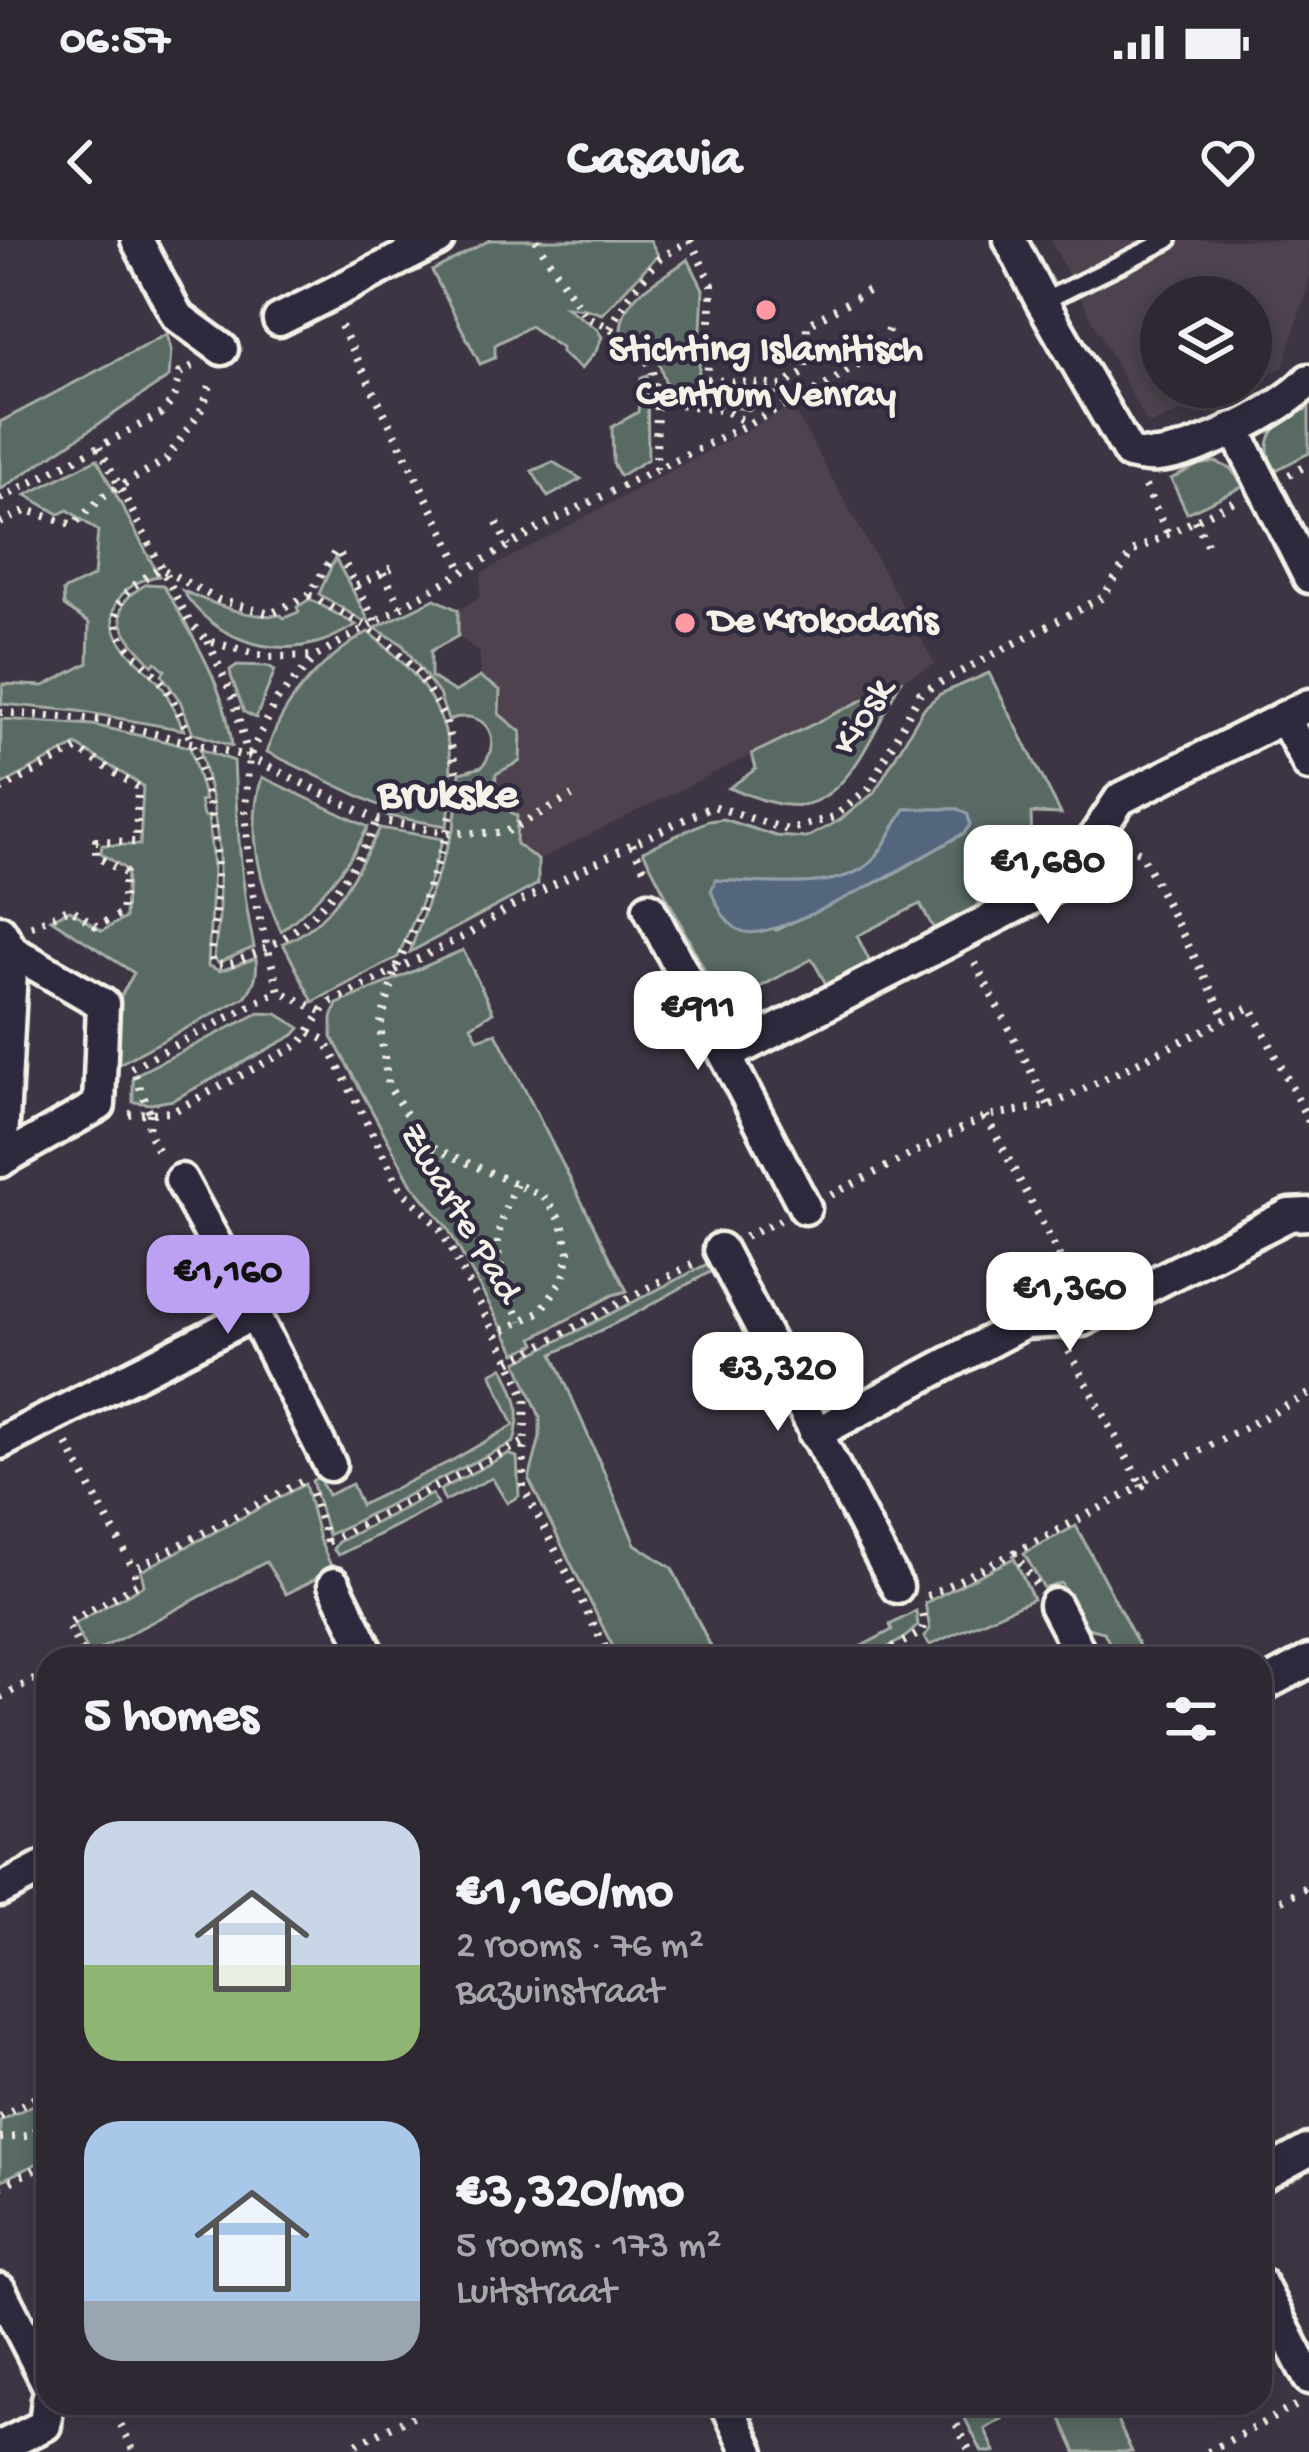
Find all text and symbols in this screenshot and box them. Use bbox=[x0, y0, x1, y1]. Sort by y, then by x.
text: 06:57 bbox=[60, 16, 170, 69]
icon: back bbox=[48, 129, 114, 195]
icon: heart bbox=[1195, 129, 1261, 195]
text: Casavia bbox=[567, 130, 742, 194]
map controls bbox=[1140, 276, 1272, 408]
button: layers bbox=[1140, 276, 1272, 408]
marker: Stichting Islamitisch Centrum Venray bbox=[753, 297, 779, 323]
place label: Stichting Islamitisch Centrum Venray bbox=[609, 329, 923, 420]
place label: De Krokodaris bbox=[706, 600, 940, 646]
marker: De Krokodaris bbox=[672, 610, 698, 636]
street label: Kiosk bbox=[824, 668, 908, 765]
district label: Brukske bbox=[376, 770, 520, 823]
pin: €1,680 bbox=[950, 825, 1146, 927]
text: €1,680 bbox=[991, 841, 1105, 887]
pin: €911 bbox=[627, 971, 769, 1073]
text: €911 bbox=[661, 987, 735, 1033]
street label: Zwarte Pad bbox=[386, 1115, 531, 1315]
pin: €1,160 bbox=[130, 1235, 326, 1337]
text: €1,160 bbox=[174, 1251, 282, 1297]
pin: €1,360 bbox=[972, 1252, 1168, 1354]
text: €1,360 bbox=[1013, 1268, 1127, 1314]
pin: €3,320 bbox=[680, 1332, 876, 1434]
text: €3,320 bbox=[719, 1348, 837, 1394]
icon: filters bbox=[1158, 1686, 1224, 1752]
text: 5 homes bbox=[84, 1689, 258, 1749]
text: €1,160/mo bbox=[456, 1865, 673, 1925]
icon: home bbox=[180, 1869, 324, 2013]
text: 2 rooms · 76 m² bbox=[456, 1925, 704, 1971]
text: Bazuinstraat bbox=[456, 1971, 663, 2017]
text: €3,320/mo bbox=[456, 2165, 684, 2225]
icon: home bbox=[180, 2169, 324, 2313]
text: 5 rooms · 173 m² bbox=[456, 2225, 721, 2271]
text: Luitstraat bbox=[456, 2271, 616, 2317]

